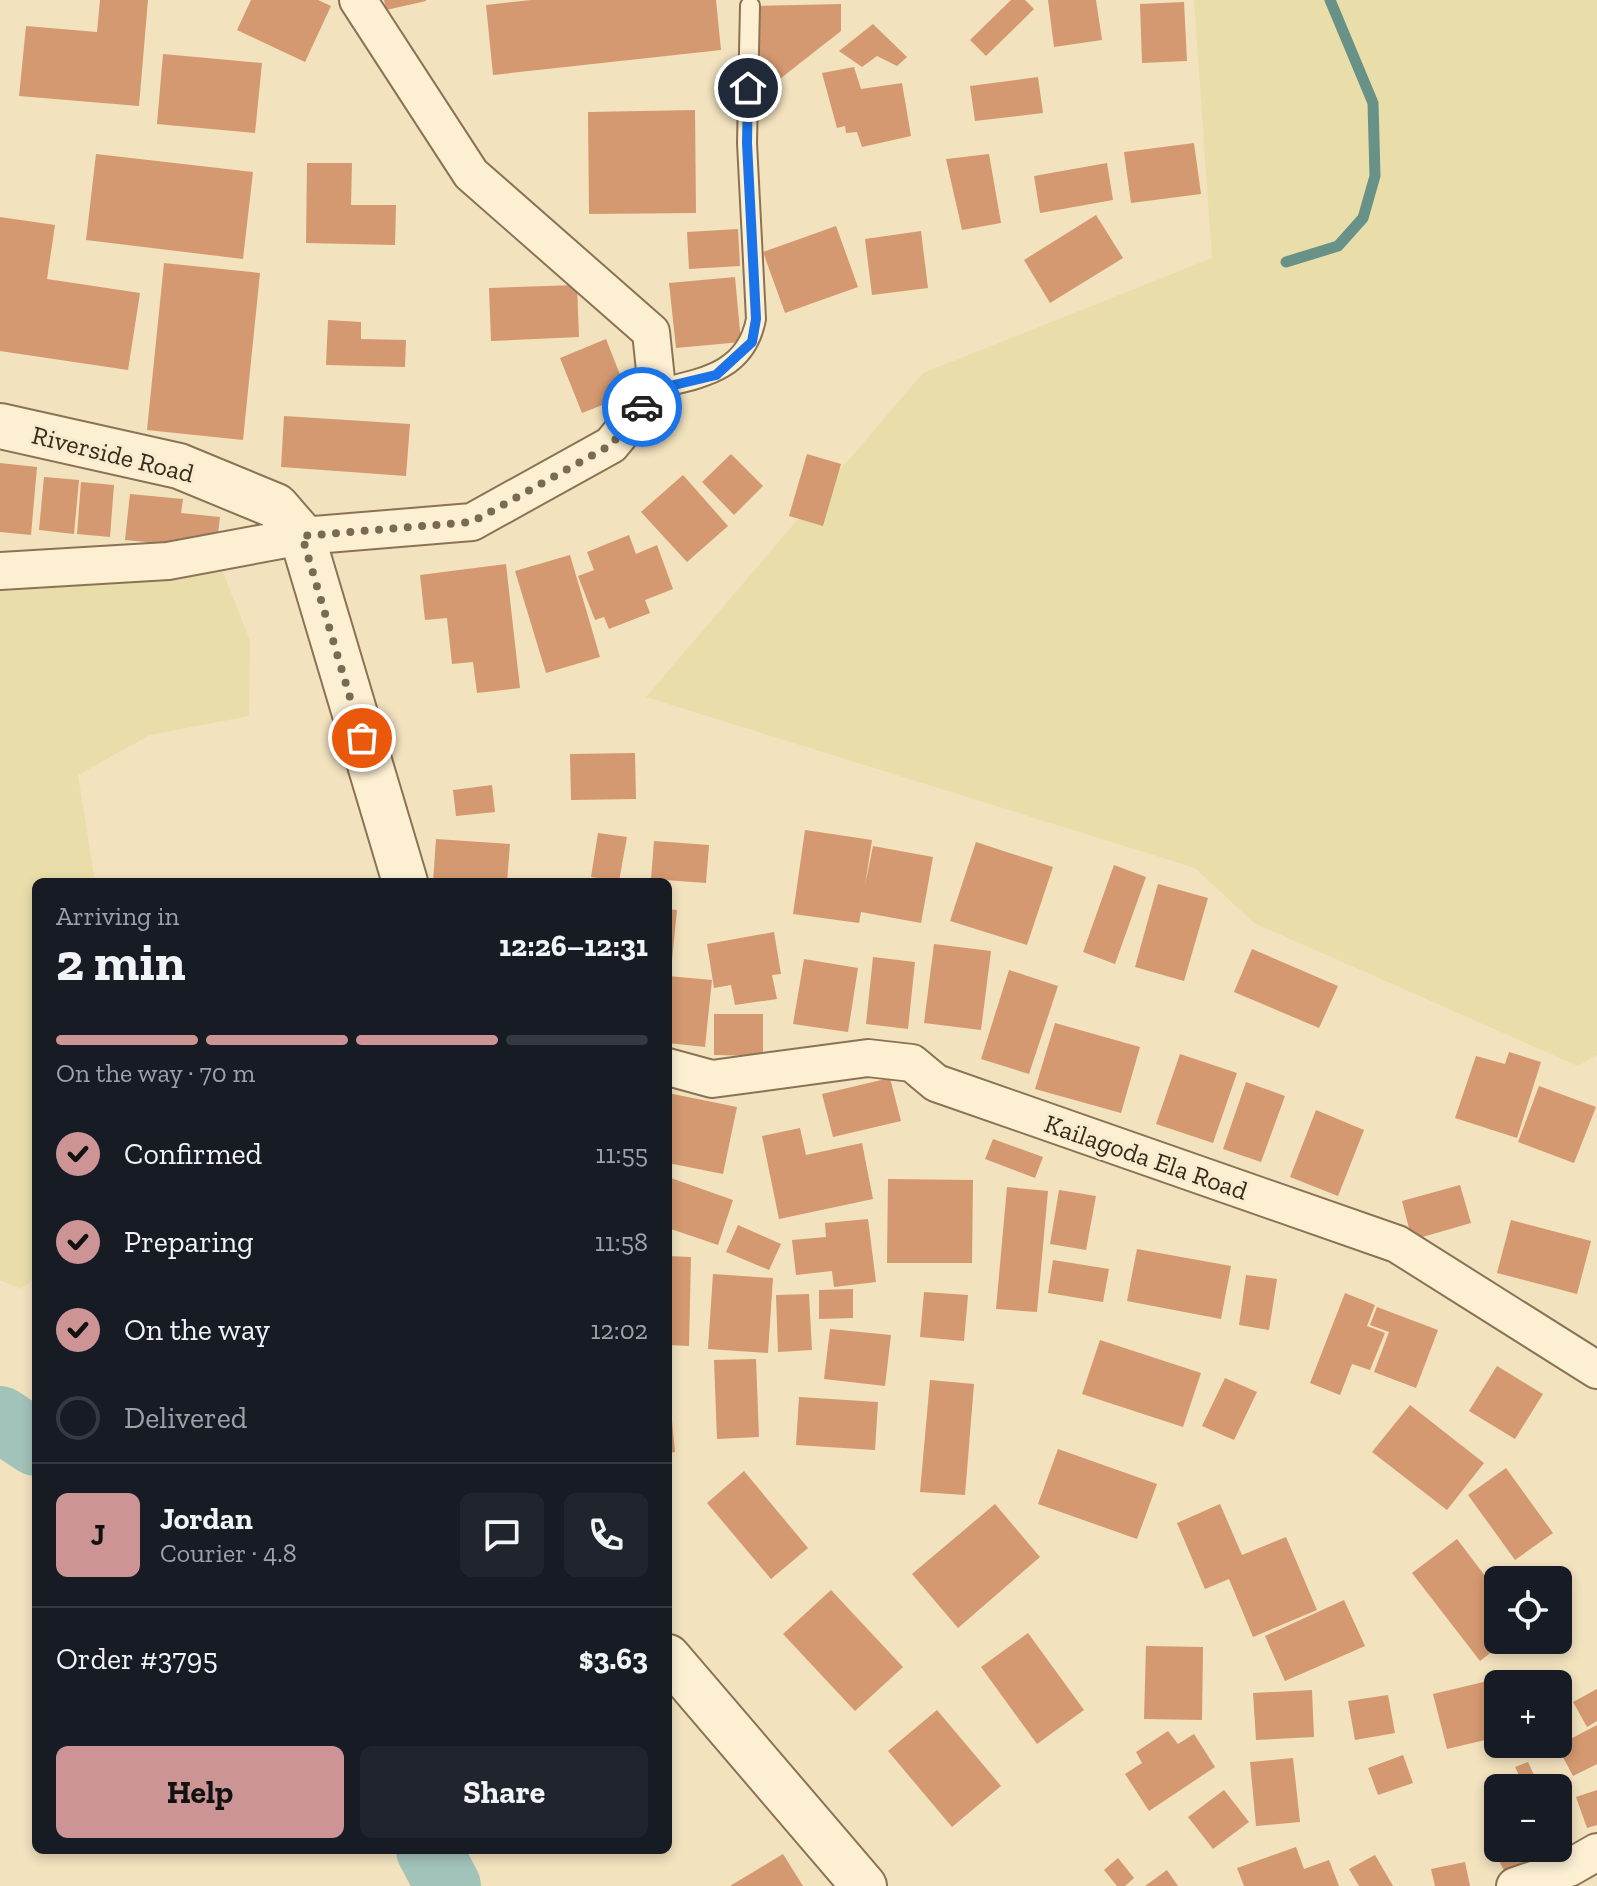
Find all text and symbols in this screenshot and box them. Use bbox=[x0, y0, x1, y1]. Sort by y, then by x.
pin bbox=[714, 54, 782, 122]
icon: home bbox=[726, 66, 770, 110]
courier bbox=[602, 367, 682, 447]
icon: car bbox=[620, 385, 664, 429]
street label: Riverside Road bbox=[29, 418, 197, 490]
pin bbox=[328, 704, 396, 772]
icon: bag bbox=[340, 716, 384, 760]
text: Arriving in bbox=[56, 900, 179, 932]
text: 12:26–12:31 bbox=[499, 928, 648, 964]
text: 2 min bbox=[56, 931, 186, 993]
text: On the way · 70 m bbox=[56, 1057, 255, 1089]
street label: Kailagoda Ela Road bbox=[1040, 1107, 1252, 1207]
icon: check bbox=[56, 1132, 100, 1176]
text: Confirmed bbox=[124, 1136, 262, 1172]
text: 11:55 bbox=[596, 1138, 648, 1170]
icon: check bbox=[56, 1220, 100, 1264]
text: Preparing bbox=[124, 1224, 254, 1260]
text: 11:58 bbox=[595, 1226, 648, 1258]
icon: check bbox=[56, 1308, 100, 1352]
text: On the way bbox=[124, 1312, 270, 1348]
text: 12:02 bbox=[590, 1314, 648, 1346]
text: Delivered bbox=[124, 1400, 247, 1436]
button: chat bbox=[460, 1493, 544, 1577]
button: phone bbox=[564, 1493, 648, 1577]
text: Jordan bbox=[160, 1501, 253, 1537]
text: J bbox=[91, 1517, 105, 1553]
text: Courier · 4.8 bbox=[160, 1537, 297, 1569]
map controls bbox=[1484, 1566, 1572, 1862]
button: locate bbox=[1484, 1566, 1572, 1654]
text: Order #3795 bbox=[56, 1641, 218, 1677]
text: $3.63 bbox=[579, 1641, 648, 1677]
button: + bbox=[1484, 1670, 1572, 1758]
button: Help bbox=[56, 1746, 344, 1838]
button: Share bbox=[360, 1746, 648, 1838]
button: − bbox=[1484, 1774, 1572, 1862]

